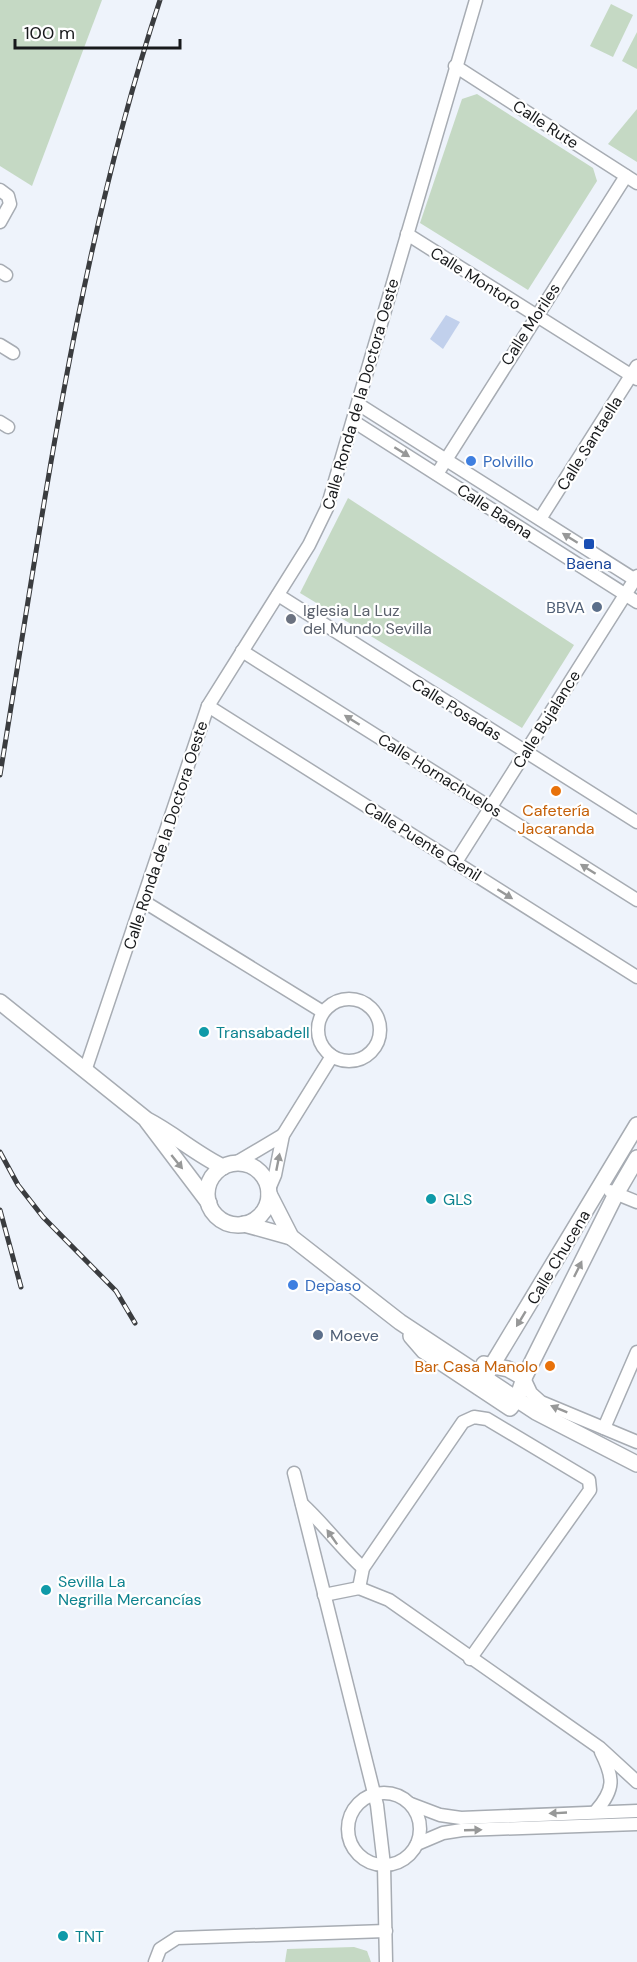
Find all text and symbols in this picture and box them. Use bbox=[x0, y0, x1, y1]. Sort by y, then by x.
scale bar bbox=[15, 12, 180, 50]
text: 100 m bbox=[24, 21, 75, 45]
street label: Calle Rute bbox=[509, 95, 583, 154]
street label: Calle Montoro bbox=[426, 242, 525, 315]
street label: Calle Ronda de la Doctora Oeste bbox=[317, 276, 404, 512]
street label: Calle Moriles bbox=[496, 279, 565, 369]
street label: Calle Santaella bbox=[552, 392, 627, 495]
one-way arrow bbox=[394, 447, 410, 458]
place label: Polvillo bbox=[483, 451, 534, 472]
marker: Polvillo bbox=[464, 454, 478, 468]
street label: Calle Baena bbox=[453, 479, 537, 544]
one-way arrow bbox=[562, 533, 578, 544]
marker: Baena bbox=[582, 537, 596, 551]
place label: Baena bbox=[566, 553, 612, 574]
place label: BBVA bbox=[546, 597, 585, 618]
place label: Iglesia La Luz del Mundo Sevilla bbox=[303, 600, 432, 639]
marker: BBVA bbox=[590, 600, 604, 614]
marker: Iglesia La Luz del Mundo Sevilla bbox=[284, 612, 298, 626]
street label: Calle Bujalance bbox=[508, 666, 585, 772]
street label: Calle Posadas bbox=[408, 673, 506, 745]
one-way arrow bbox=[343, 714, 360, 725]
street label: Calle Ronda de la Doctora Oeste bbox=[119, 718, 212, 952]
street label: Calle Hornachuelos bbox=[374, 729, 506, 822]
marker: Cafetería Jacaranda bbox=[549, 784, 563, 798]
street label: Calle Puente Genil bbox=[360, 797, 485, 886]
place label: Cafetería Jacaranda bbox=[517, 800, 595, 839]
one-way arrow bbox=[579, 863, 596, 874]
one-way arrow bbox=[497, 888, 513, 899]
place label: Transabadell bbox=[216, 1022, 310, 1043]
marker: Transabadell bbox=[197, 1025, 211, 1039]
one-way arrow bbox=[274, 1153, 283, 1172]
one-way arrow bbox=[171, 1154, 184, 1170]
place label: GLS bbox=[443, 1189, 472, 1210]
marker: GLS bbox=[424, 1192, 438, 1206]
street label: Calle Chucena bbox=[522, 1206, 595, 1308]
one-way arrow bbox=[573, 1261, 583, 1278]
place label: Depaso bbox=[305, 1275, 361, 1296]
marker: Depaso bbox=[286, 1278, 300, 1292]
one-way arrow bbox=[515, 1311, 526, 1327]
place label: Moeve bbox=[330, 1325, 379, 1346]
marker: Moeve bbox=[311, 1328, 325, 1342]
place label: Bar Casa Manolo bbox=[414, 1356, 538, 1377]
marker: Bar Casa Manolo bbox=[543, 1359, 557, 1373]
one-way arrow bbox=[549, 1404, 567, 1414]
one-way arrow bbox=[326, 1529, 338, 1545]
place label: Sevilla La Negrilla Mercancías bbox=[58, 1571, 202, 1610]
marker: Sevilla La Negrilla Mercancías bbox=[39, 1583, 53, 1597]
one-way arrow bbox=[548, 1809, 567, 1818]
one-way arrow bbox=[464, 1825, 483, 1834]
place label: TNT bbox=[75, 1926, 104, 1947]
marker: TNT bbox=[56, 1929, 70, 1943]

